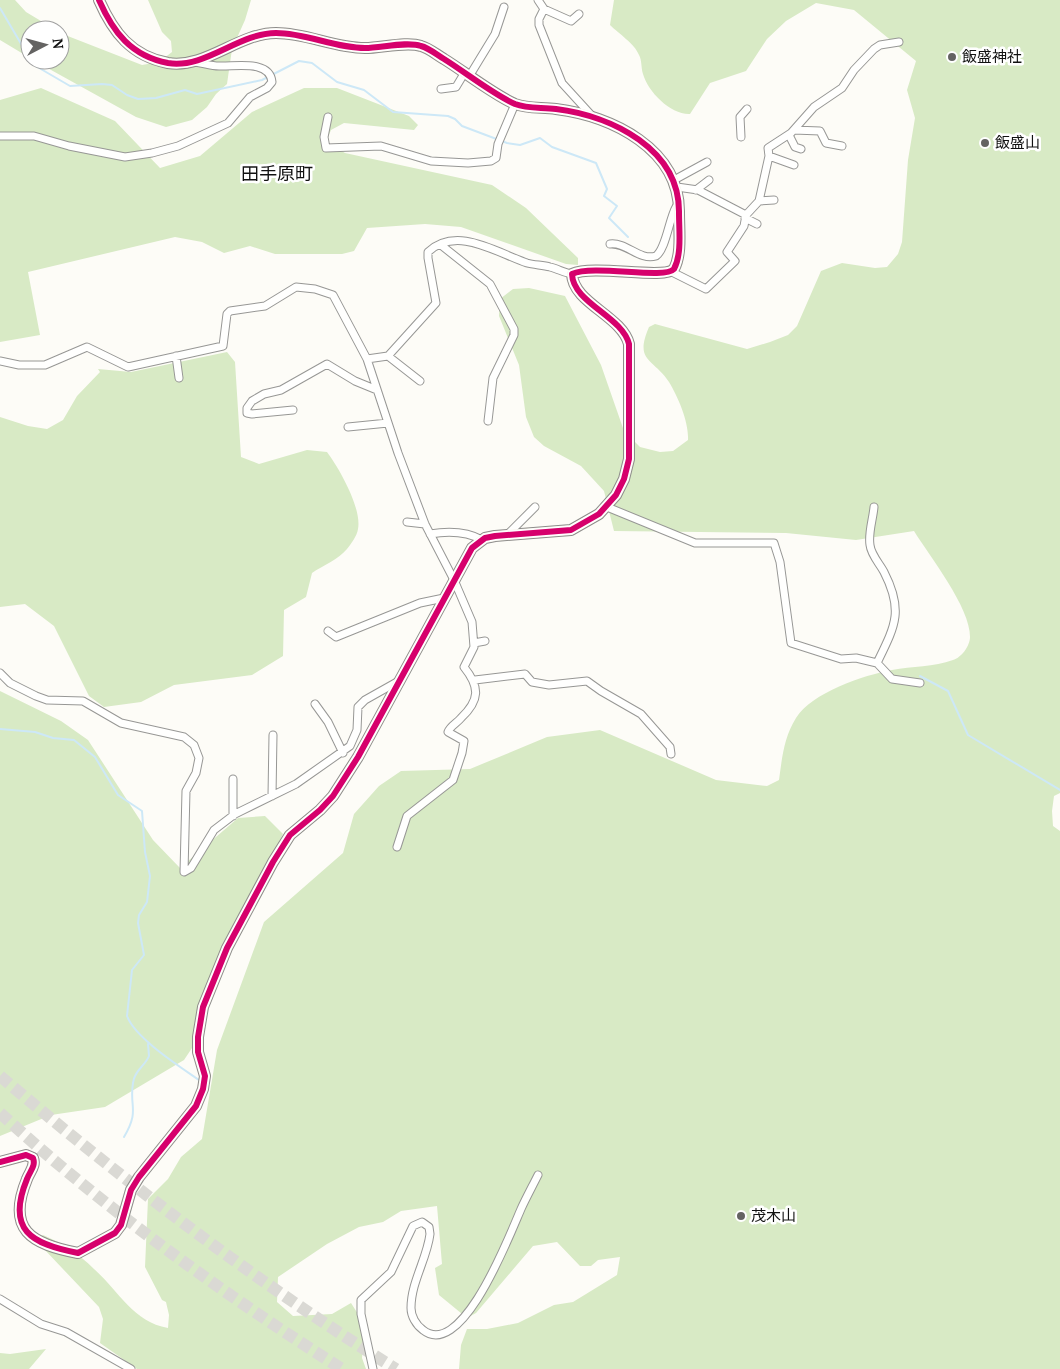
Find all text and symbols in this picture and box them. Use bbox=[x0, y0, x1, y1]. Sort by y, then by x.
north arrow bbox=[20, 20, 70, 70]
text: N bbox=[48, 37, 68, 50]
place label: 飯盛神社 bbox=[962, 46, 1022, 66]
marker: 飯盛神社 bbox=[946, 51, 958, 63]
place label: 飯盛山 bbox=[995, 132, 1040, 152]
marker: 飯盛山 bbox=[979, 137, 991, 149]
district label: 田手原町 bbox=[241, 161, 313, 185]
place label: 茂木山 bbox=[751, 1205, 796, 1225]
marker: 茂木山 bbox=[735, 1210, 747, 1222]

